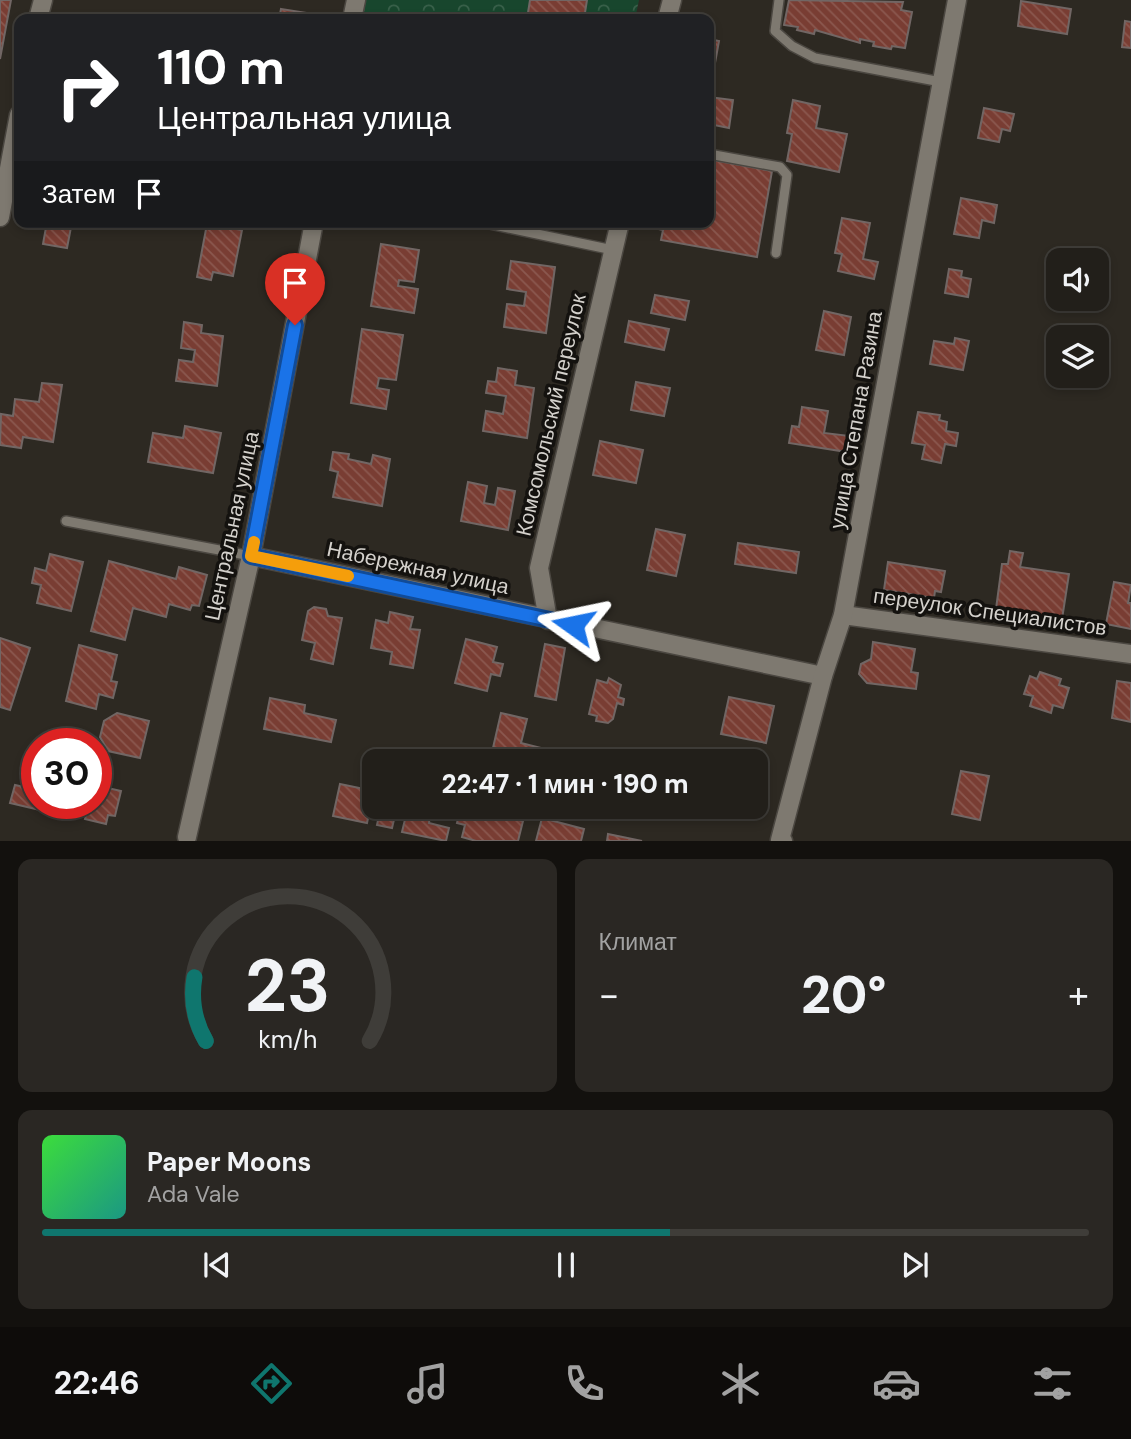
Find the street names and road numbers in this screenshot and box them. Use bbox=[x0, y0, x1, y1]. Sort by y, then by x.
street label: Комсомольский переулок bbox=[509, 290, 593, 539]
street label: улица Степана Разина bbox=[823, 309, 889, 531]
street label: Центральная улица bbox=[198, 428, 266, 623]
street label: Набережная улица bbox=[324, 535, 512, 601]
street label: переулок Специалистов bbox=[871, 582, 1109, 642]

